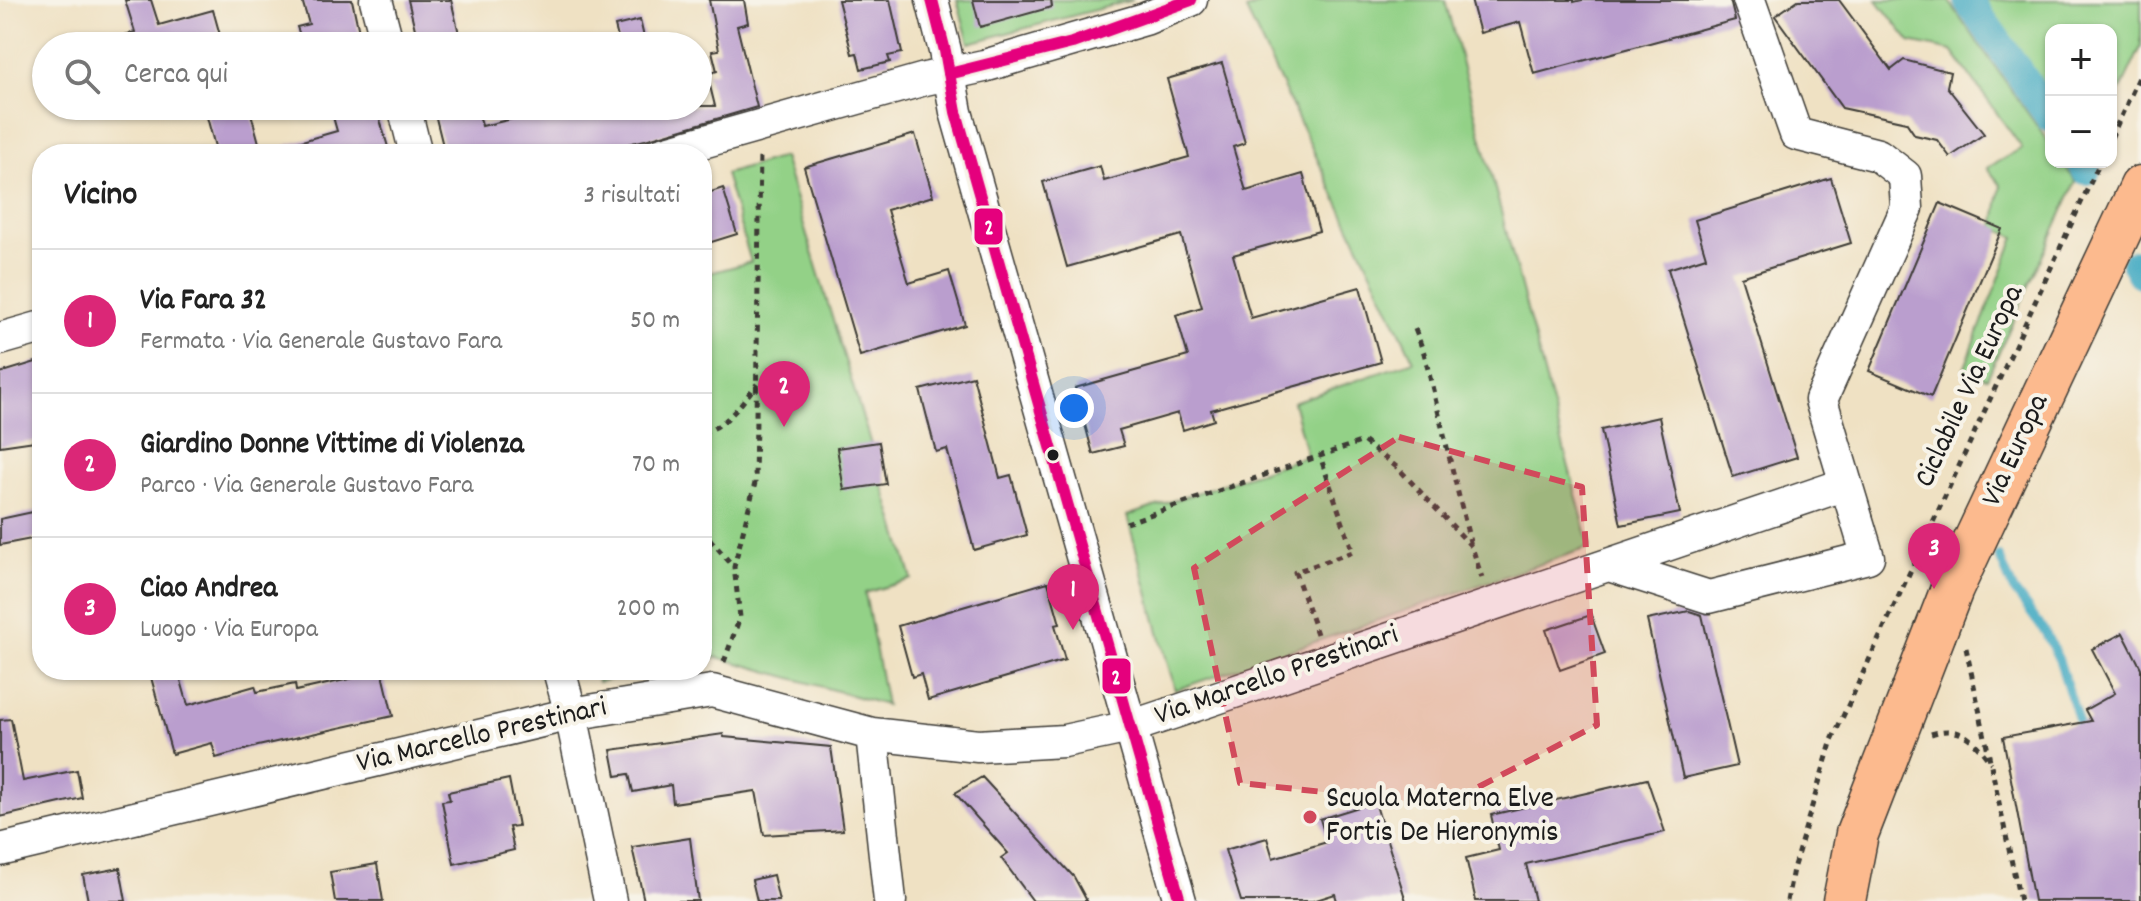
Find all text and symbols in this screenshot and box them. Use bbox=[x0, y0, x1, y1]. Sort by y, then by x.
map controls bbox=[2045, 24, 2117, 168]
button: + bbox=[2045, 24, 2117, 96]
search box bbox=[32, 32, 712, 120]
icon: search bbox=[60, 54, 104, 98]
text: Cerca qui bbox=[124, 55, 228, 98]
button: − bbox=[2045, 96, 2117, 168]
text: Vicino bbox=[64, 172, 137, 221]
text: 3 risultati bbox=[584, 178, 680, 215]
line badge: 2 bbox=[973, 207, 1004, 246]
text: 2 bbox=[984, 214, 994, 245]
street label: Ciclabile Via Europa bbox=[1908, 280, 2034, 494]
text: Via Fara 32 bbox=[140, 281, 267, 324]
text: 1 bbox=[87, 303, 93, 340]
text: 50 m bbox=[630, 303, 680, 340]
text: Fermata · Via Generale Gustavo Fara bbox=[140, 324, 502, 361]
pin: 2 bbox=[758, 361, 810, 427]
your location bbox=[1054, 388, 1094, 428]
street label: Via Europa bbox=[1975, 389, 2059, 513]
text: Giardino Donne Vittime di Violenza bbox=[140, 425, 524, 468]
text: 2 bbox=[84, 447, 96, 484]
text: 70 m bbox=[632, 447, 680, 484]
unlabelled marker bbox=[1045, 447, 1061, 463]
text: Parco · Via Generale Gustavo Fara bbox=[140, 468, 473, 505]
pin: 3 bbox=[1908, 523, 1960, 589]
pin: 1 bbox=[1047, 564, 1099, 630]
text: Ciao Andrea bbox=[140, 569, 277, 612]
text: 3 bbox=[84, 591, 96, 628]
text: 200 m bbox=[616, 591, 680, 628]
text: Luogo · Via Europa bbox=[140, 612, 318, 649]
street label: Via Marcello Prestinari bbox=[1149, 615, 1405, 739]
line badge: 2 bbox=[1101, 657, 1132, 695]
text: 2 bbox=[1111, 664, 1121, 695]
street label: Via Marcello Prestinari bbox=[353, 687, 611, 787]
place label: Scuola Materna Elve Fortis De Hieronymis bbox=[1326, 779, 1559, 856]
marker: Scuola Materna Elve Fortis De Hieronymis bbox=[1301, 808, 1319, 826]

